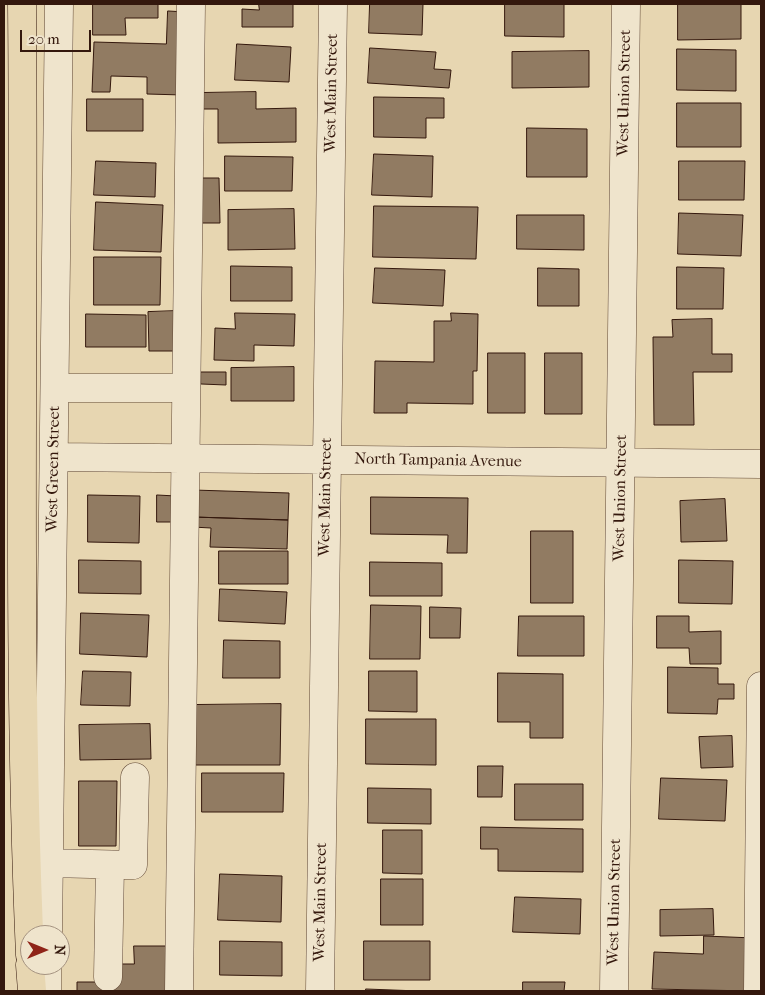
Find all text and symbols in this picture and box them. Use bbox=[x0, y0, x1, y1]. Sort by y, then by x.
scale bar bbox=[22, 20, 94, 52]
street label: West Union Street bbox=[614, 29, 636, 157]
text: 20 m bbox=[28, 30, 60, 48]
street label: West Main Street bbox=[321, 33, 343, 153]
street label: West Green Street bbox=[43, 406, 65, 532]
street label: West Union Street bbox=[610, 434, 632, 562]
street label: West Main Street bbox=[315, 437, 337, 557]
street label: North Tampania Avenue bbox=[354, 450, 522, 472]
street label: West Union Street bbox=[604, 838, 626, 966]
street label: West Main Street bbox=[310, 842, 332, 962]
north arrow bbox=[20, 925, 70, 975]
text: N bbox=[51, 945, 68, 955]

